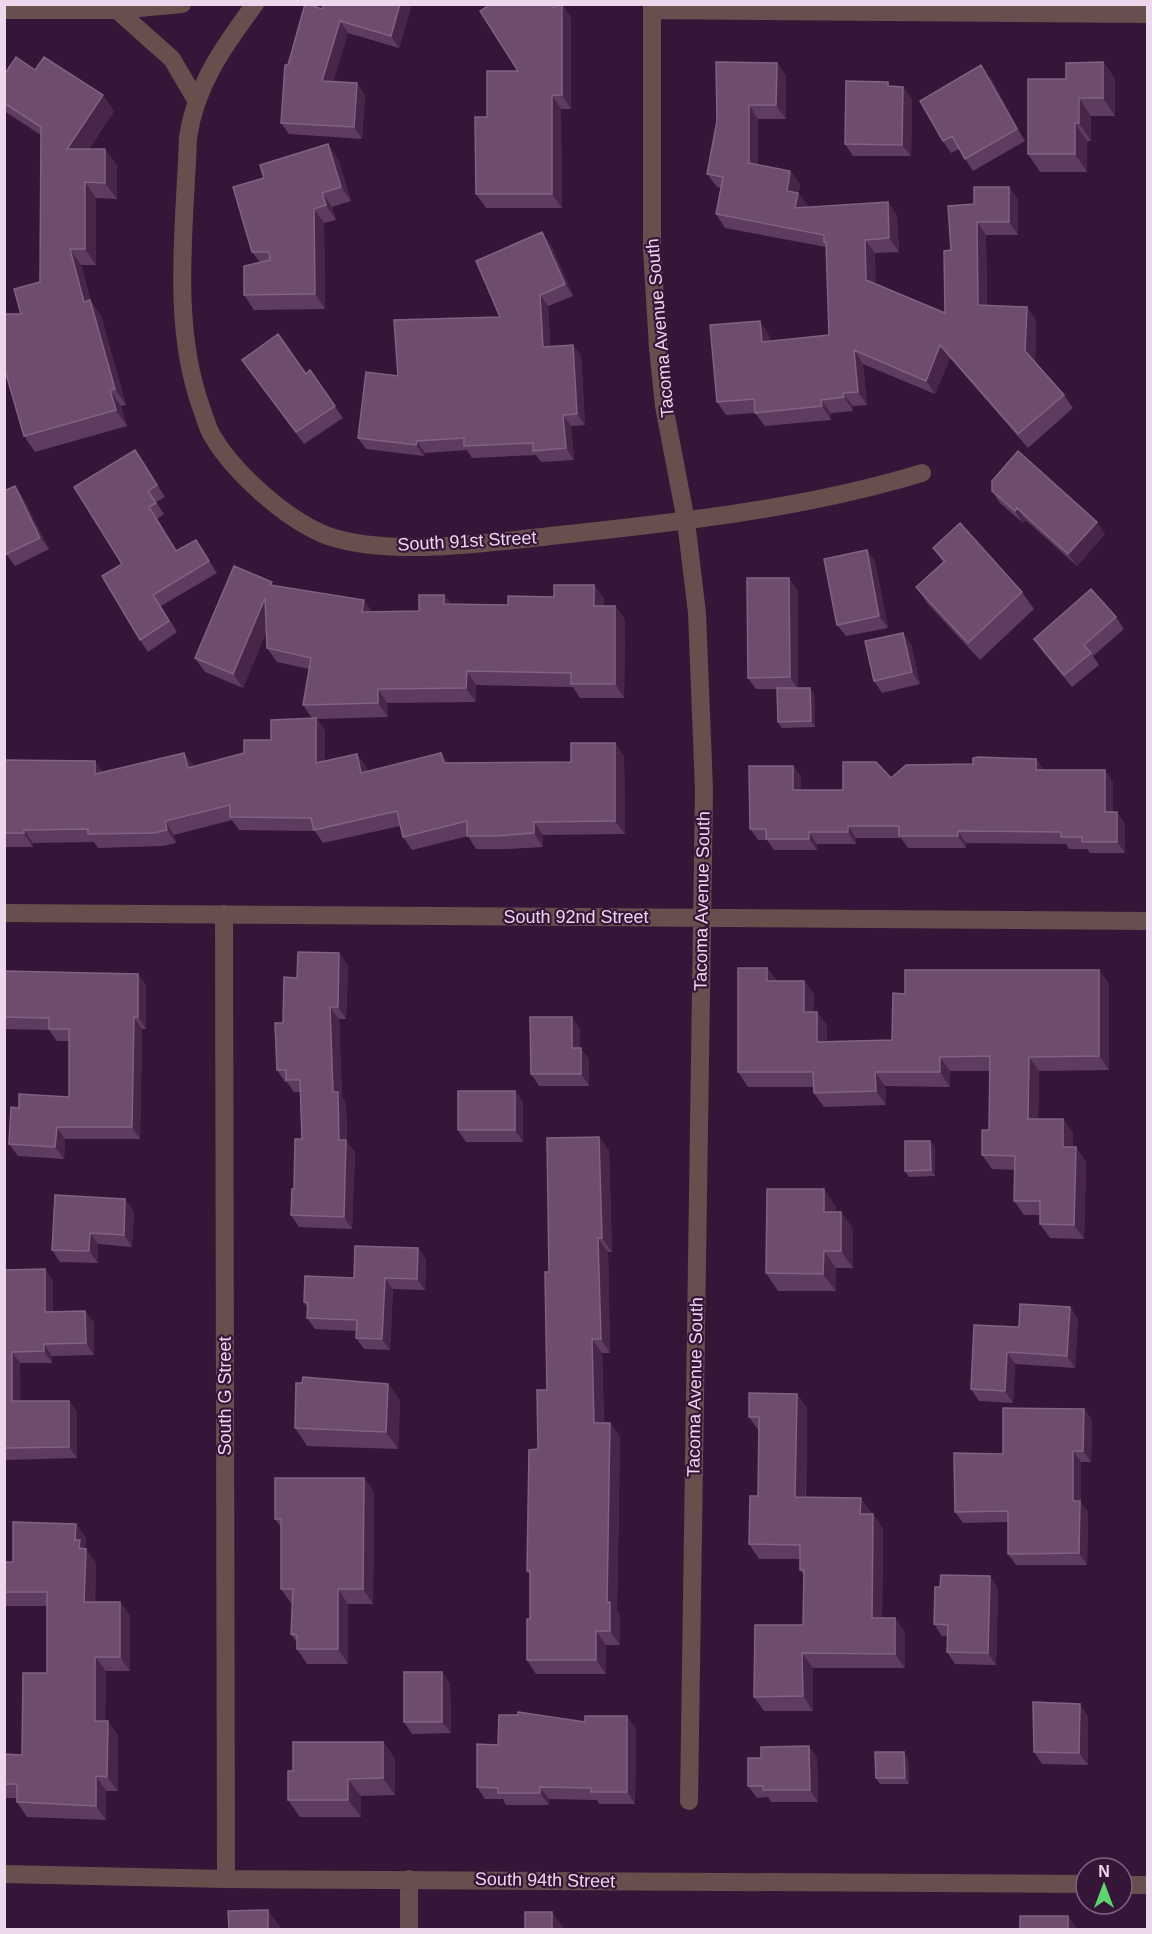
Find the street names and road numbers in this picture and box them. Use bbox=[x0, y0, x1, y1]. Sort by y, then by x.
street label: Tacoma Avenue South bbox=[642, 238, 678, 418]
street label: South 91st Street bbox=[397, 527, 537, 555]
street label: Tacoma Avenue South bbox=[690, 811, 714, 991]
street label: South 92nd Street bbox=[503, 907, 649, 927]
street label: Tacoma Avenue South bbox=[683, 1297, 707, 1477]
street label: South G Street bbox=[215, 1336, 235, 1456]
street label: South 94th Street bbox=[475, 1869, 615, 1891]

